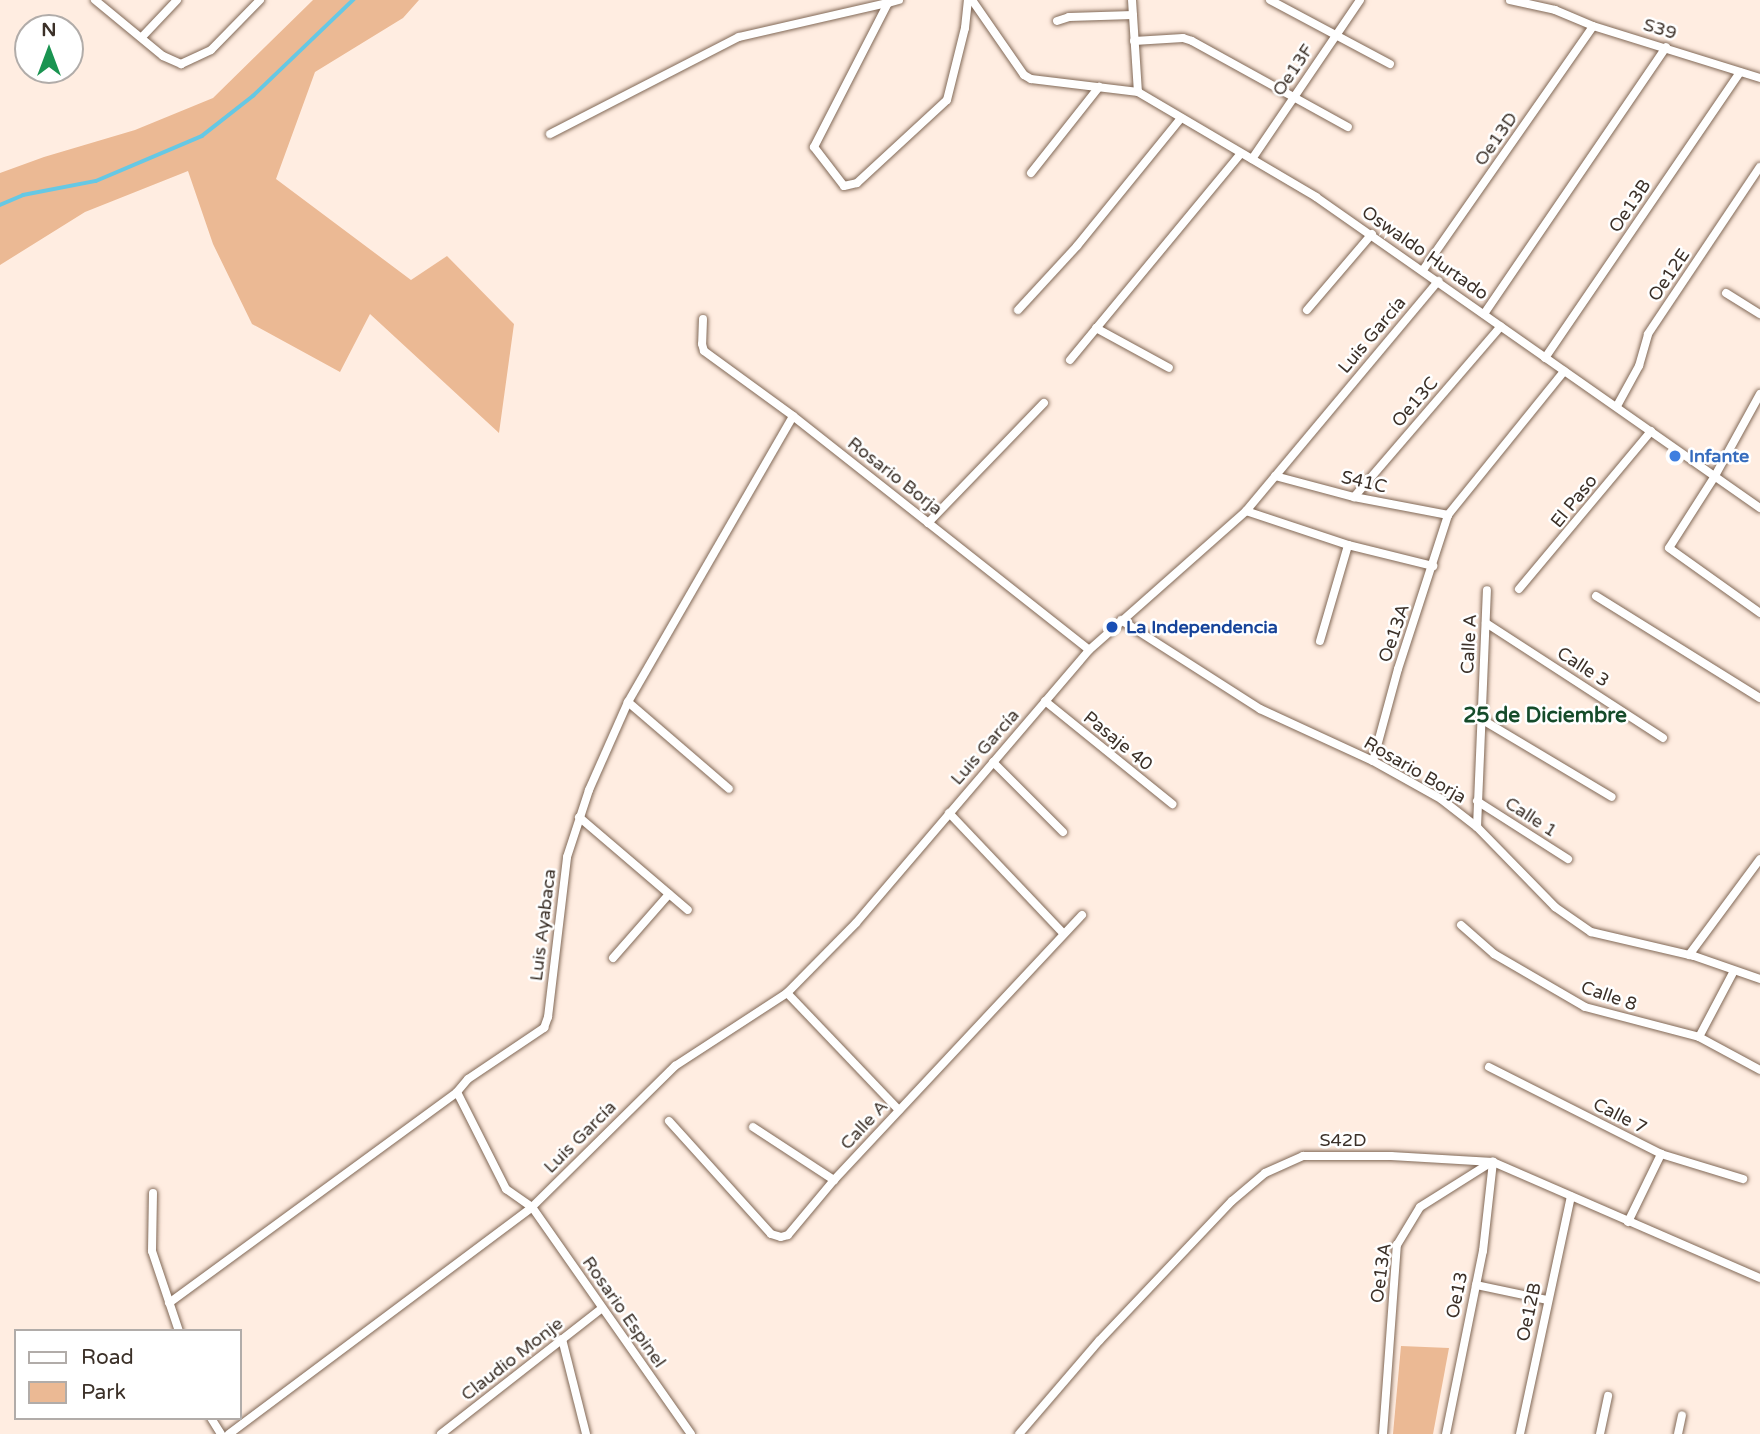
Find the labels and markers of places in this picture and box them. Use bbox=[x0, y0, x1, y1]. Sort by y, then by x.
place label: Infante bbox=[1689, 445, 1749, 467]
marker: Infante bbox=[1667, 448, 1683, 464]
place label: La Independencia bbox=[1126, 616, 1278, 638]
marker: La Independencia bbox=[1104, 619, 1120, 635]

